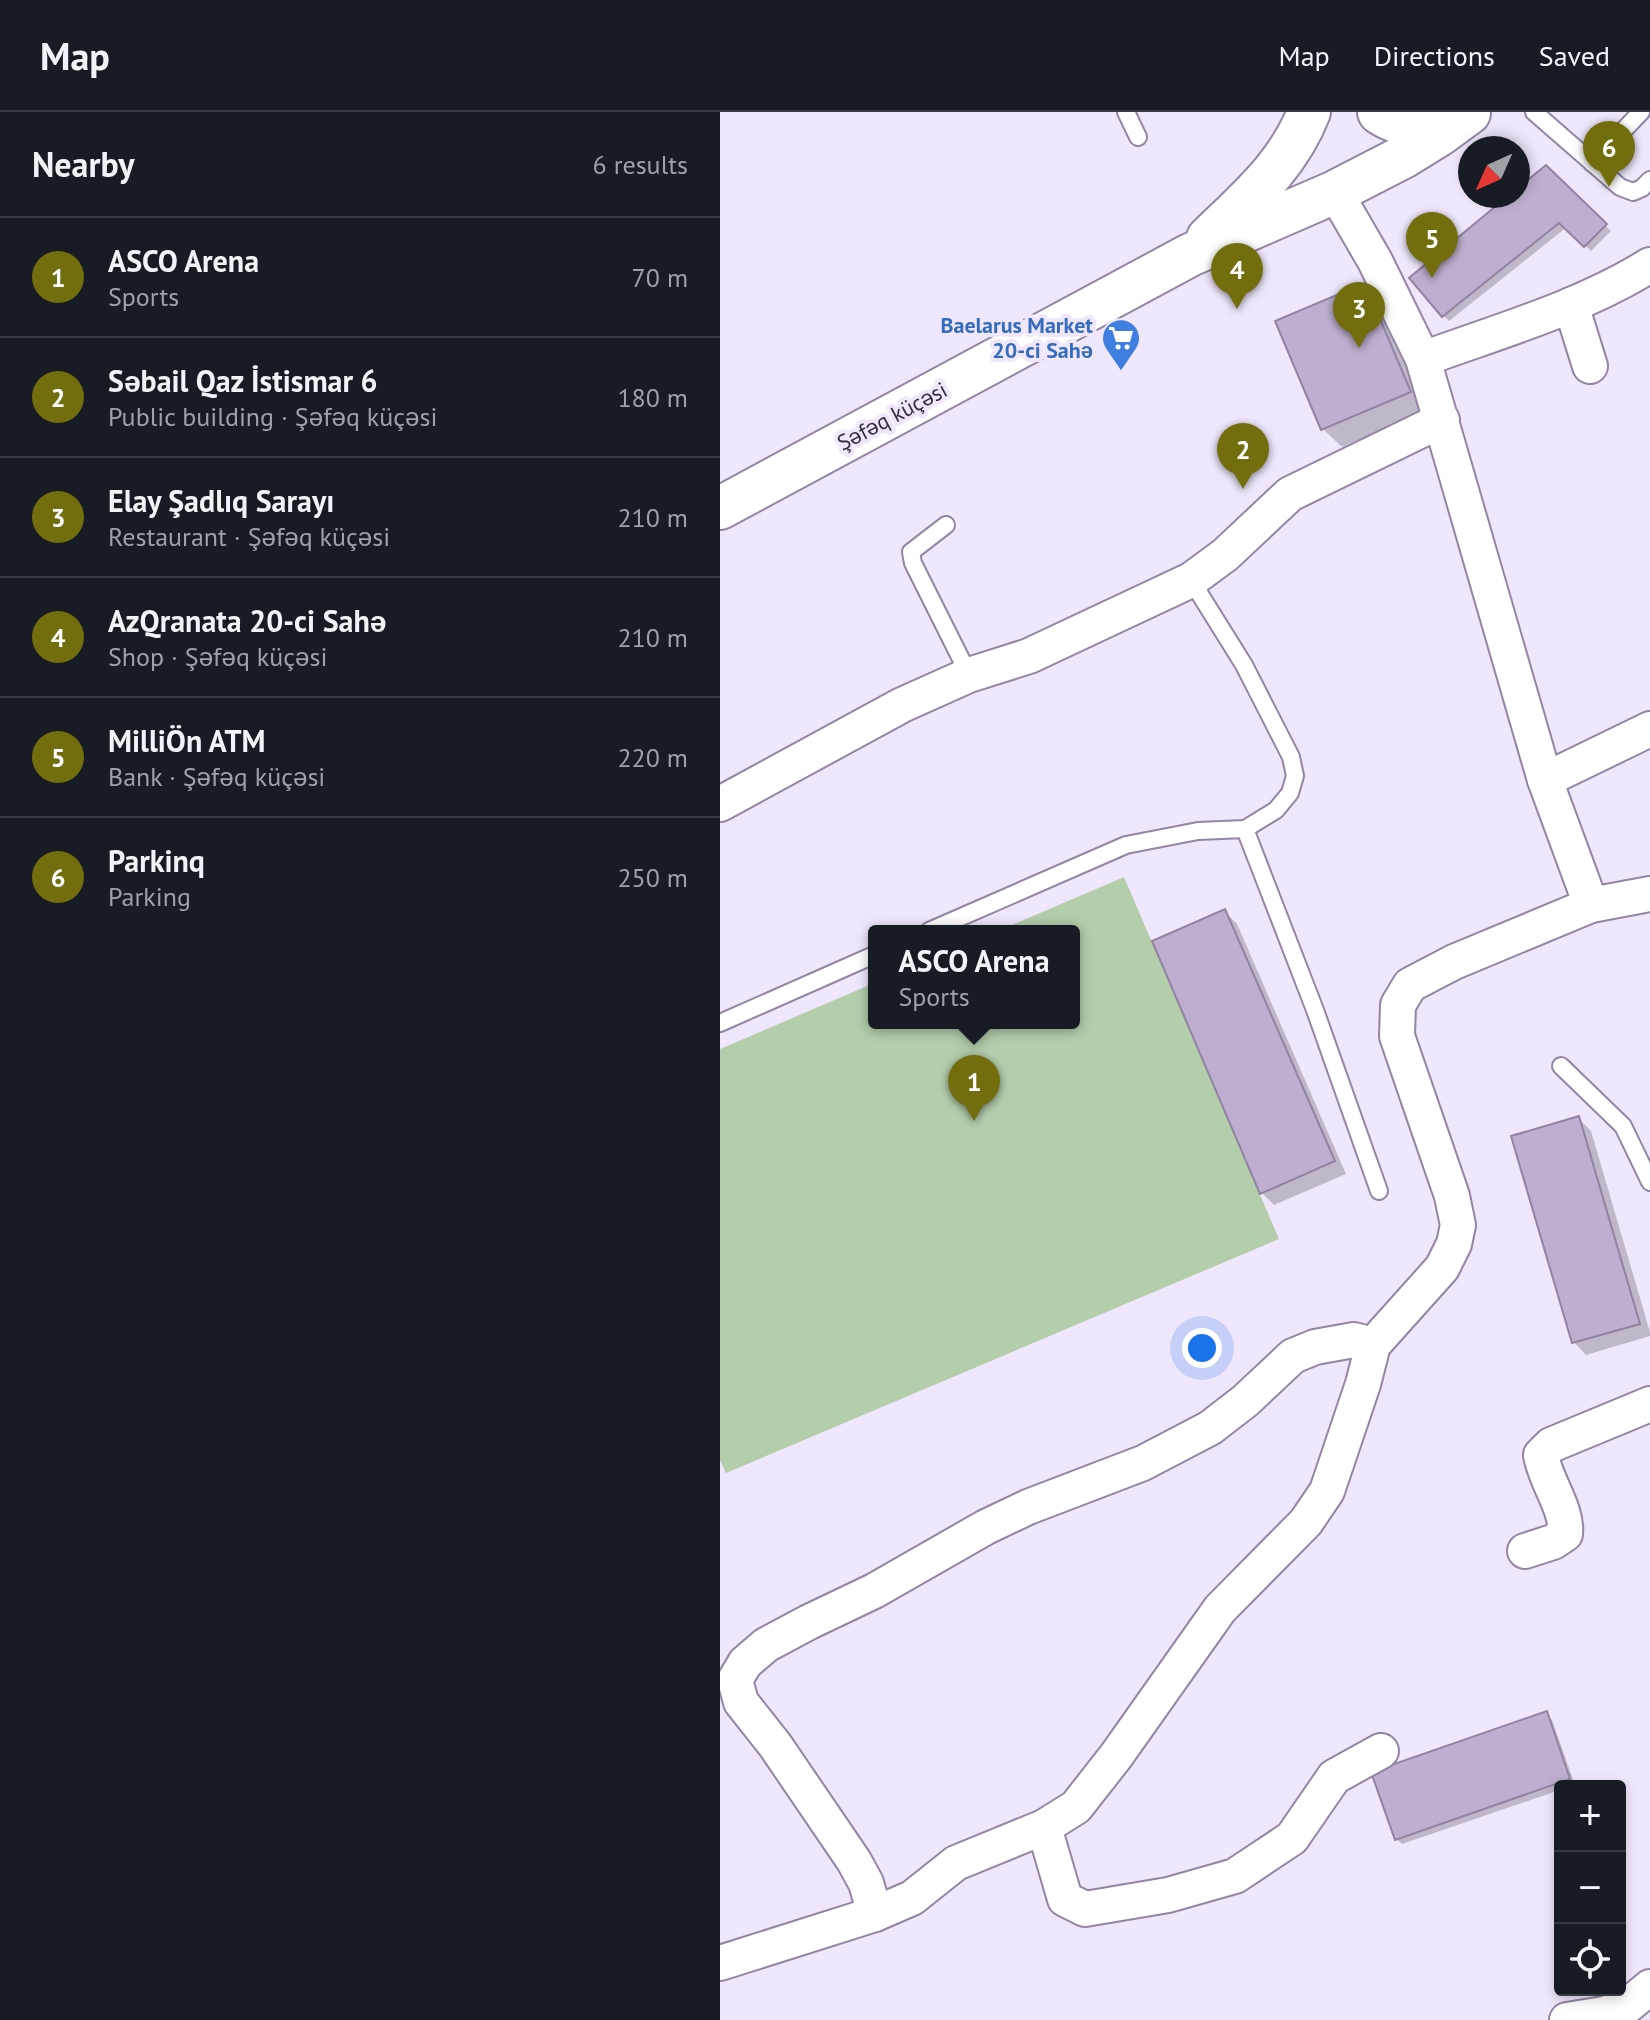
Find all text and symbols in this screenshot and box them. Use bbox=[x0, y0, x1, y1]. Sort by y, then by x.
text: Map bbox=[40, 31, 110, 80]
text: Map bbox=[1279, 37, 1330, 74]
text: Directions bbox=[1374, 37, 1495, 74]
text: Saved bbox=[1539, 37, 1610, 74]
pin: 6 bbox=[1583, 121, 1635, 187]
north arrow bbox=[1458, 136, 1530, 208]
text: Nearby bbox=[32, 142, 134, 186]
text: 6 results bbox=[593, 148, 688, 181]
pin: 5 bbox=[1406, 212, 1458, 278]
text: ASCO Arena bbox=[108, 241, 259, 280]
pin: 4 bbox=[1211, 243, 1263, 309]
text: 1 bbox=[51, 261, 65, 294]
text: 70 m bbox=[632, 261, 688, 294]
text: Sports bbox=[108, 280, 179, 313]
pin: 3 bbox=[1333, 282, 1385, 348]
place label: Baelarus Market 20-ci Sahə bbox=[940, 311, 1093, 364]
supermarket icon: Baelarus Market 20-ci Sahə bbox=[1100, 317, 1142, 372]
text: Səbail Qaz İstismar 6 bbox=[108, 361, 378, 400]
street label: Şəfəq küçəsi bbox=[832, 375, 952, 457]
text: 2 bbox=[51, 381, 65, 414]
text: 180 m bbox=[617, 381, 688, 414]
text: Public building · Şəfəq küçəsi bbox=[108, 400, 437, 433]
pin: 2 bbox=[1217, 423, 1269, 489]
text: Elay Şadlıq Sarayı bbox=[108, 481, 334, 520]
text: 3 bbox=[51, 501, 65, 534]
text: 210 m bbox=[617, 501, 688, 534]
text: Restaurant · Şəfəq küçəsi bbox=[108, 520, 390, 553]
text: AzQranata 20-ci Sahə bbox=[108, 601, 387, 640]
text: 4 bbox=[51, 621, 65, 654]
text: 210 m bbox=[617, 621, 688, 654]
text: Shop · Şəfəq küçəsi bbox=[108, 640, 327, 673]
text: MilliÖn ATM bbox=[108, 721, 265, 760]
text: 5 bbox=[51, 741, 65, 774]
text: 220 m bbox=[617, 741, 688, 774]
text: Bank · Şəfəq küçəsi bbox=[108, 760, 325, 793]
text: Parkinq bbox=[108, 841, 205, 880]
text: 6 bbox=[51, 861, 65, 894]
text: 250 m bbox=[617, 861, 688, 894]
text: Parking bbox=[108, 880, 191, 913]
popup bbox=[868, 925, 1080, 1029]
text: ASCO Arena bbox=[898, 941, 1050, 980]
text: Sports bbox=[898, 980, 970, 1013]
pin: 1 bbox=[948, 1055, 1000, 1121]
your location bbox=[1182, 1328, 1222, 1368]
map controls bbox=[1554, 1780, 1626, 1996]
button: + bbox=[1554, 1780, 1626, 1852]
button: − bbox=[1554, 1852, 1626, 1924]
button: locate bbox=[1554, 1924, 1626, 1996]

